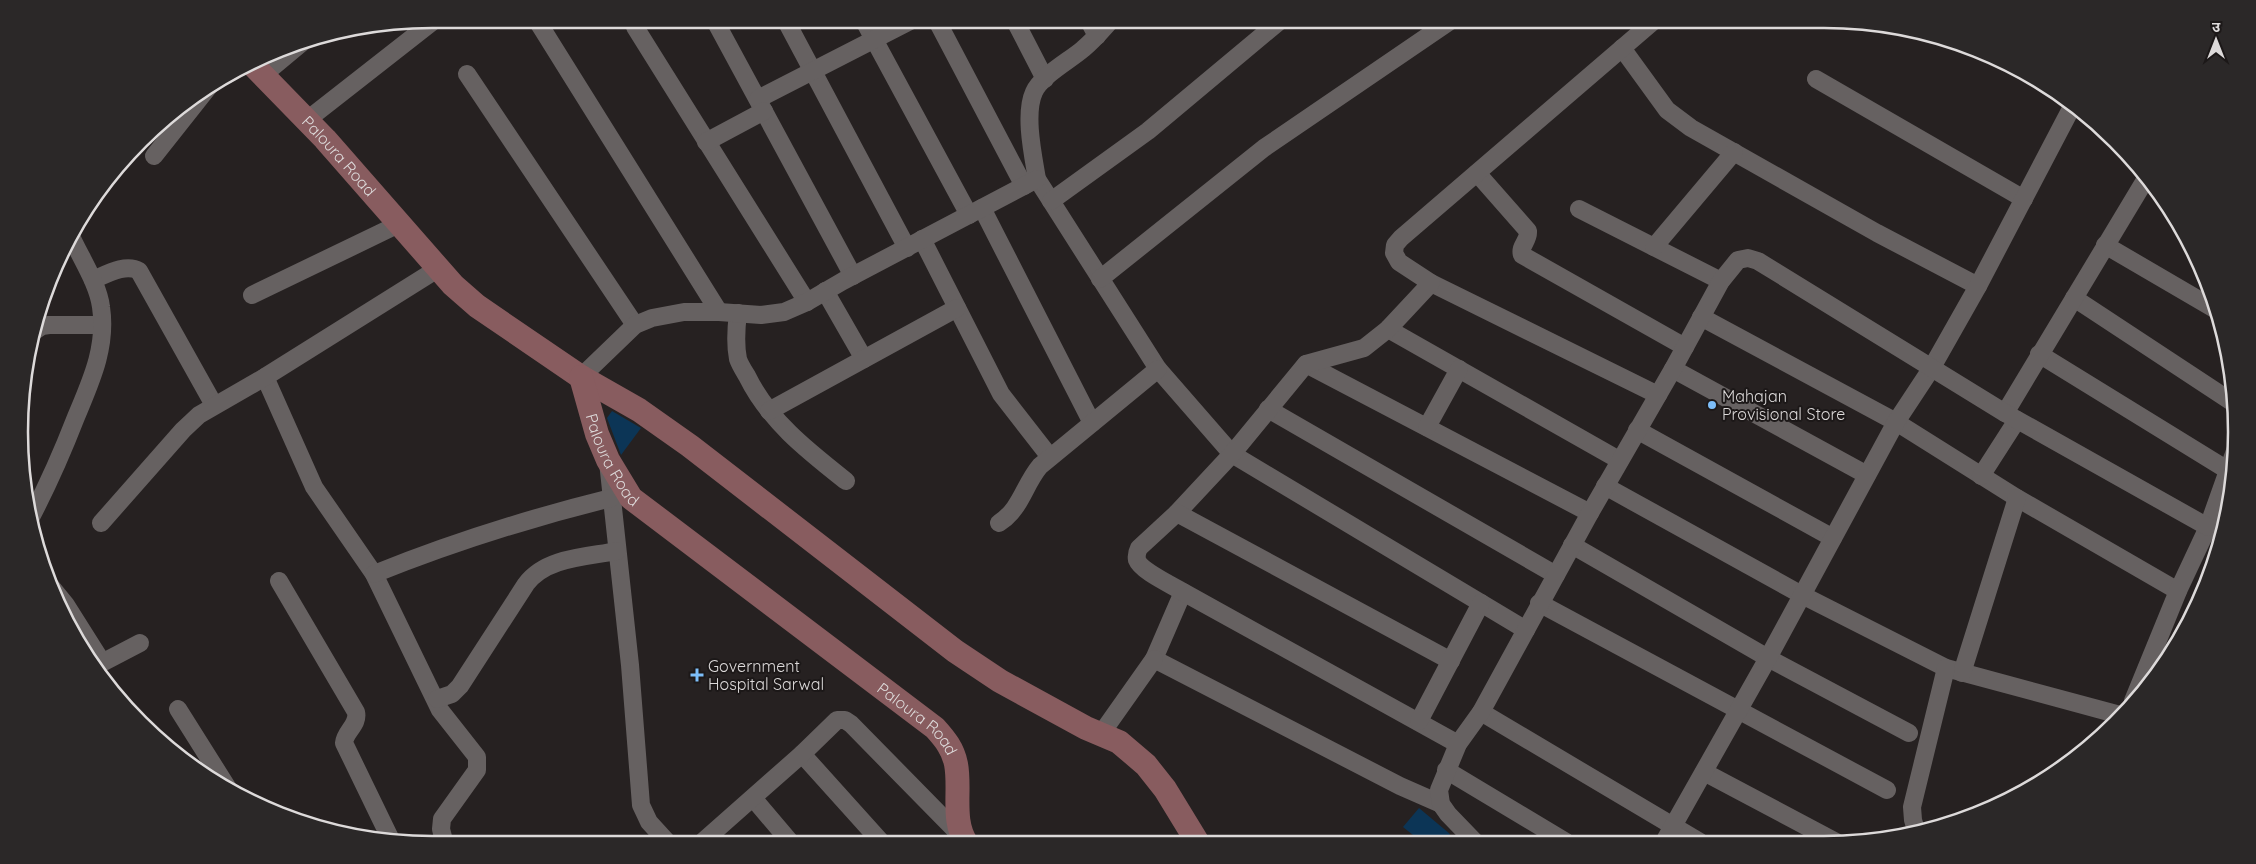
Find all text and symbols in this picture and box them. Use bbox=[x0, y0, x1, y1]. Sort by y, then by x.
north arrow bbox=[2191, 15, 2241, 65]
text: उ bbox=[2212, 18, 2221, 36]
street label: Paloura Road bbox=[298, 111, 380, 200]
place label: Mahajan Provisional Store bbox=[1722, 386, 1845, 424]
marker: Mahajan Provisional Store bbox=[1706, 399, 1718, 411]
street label: Paloura Road bbox=[582, 411, 643, 511]
place label: Government Hospital Sarwal bbox=[708, 656, 824, 694]
marker: Government Hospital Sarwal bbox=[690, 668, 704, 682]
street label: Paloura Road bbox=[873, 678, 962, 758]

